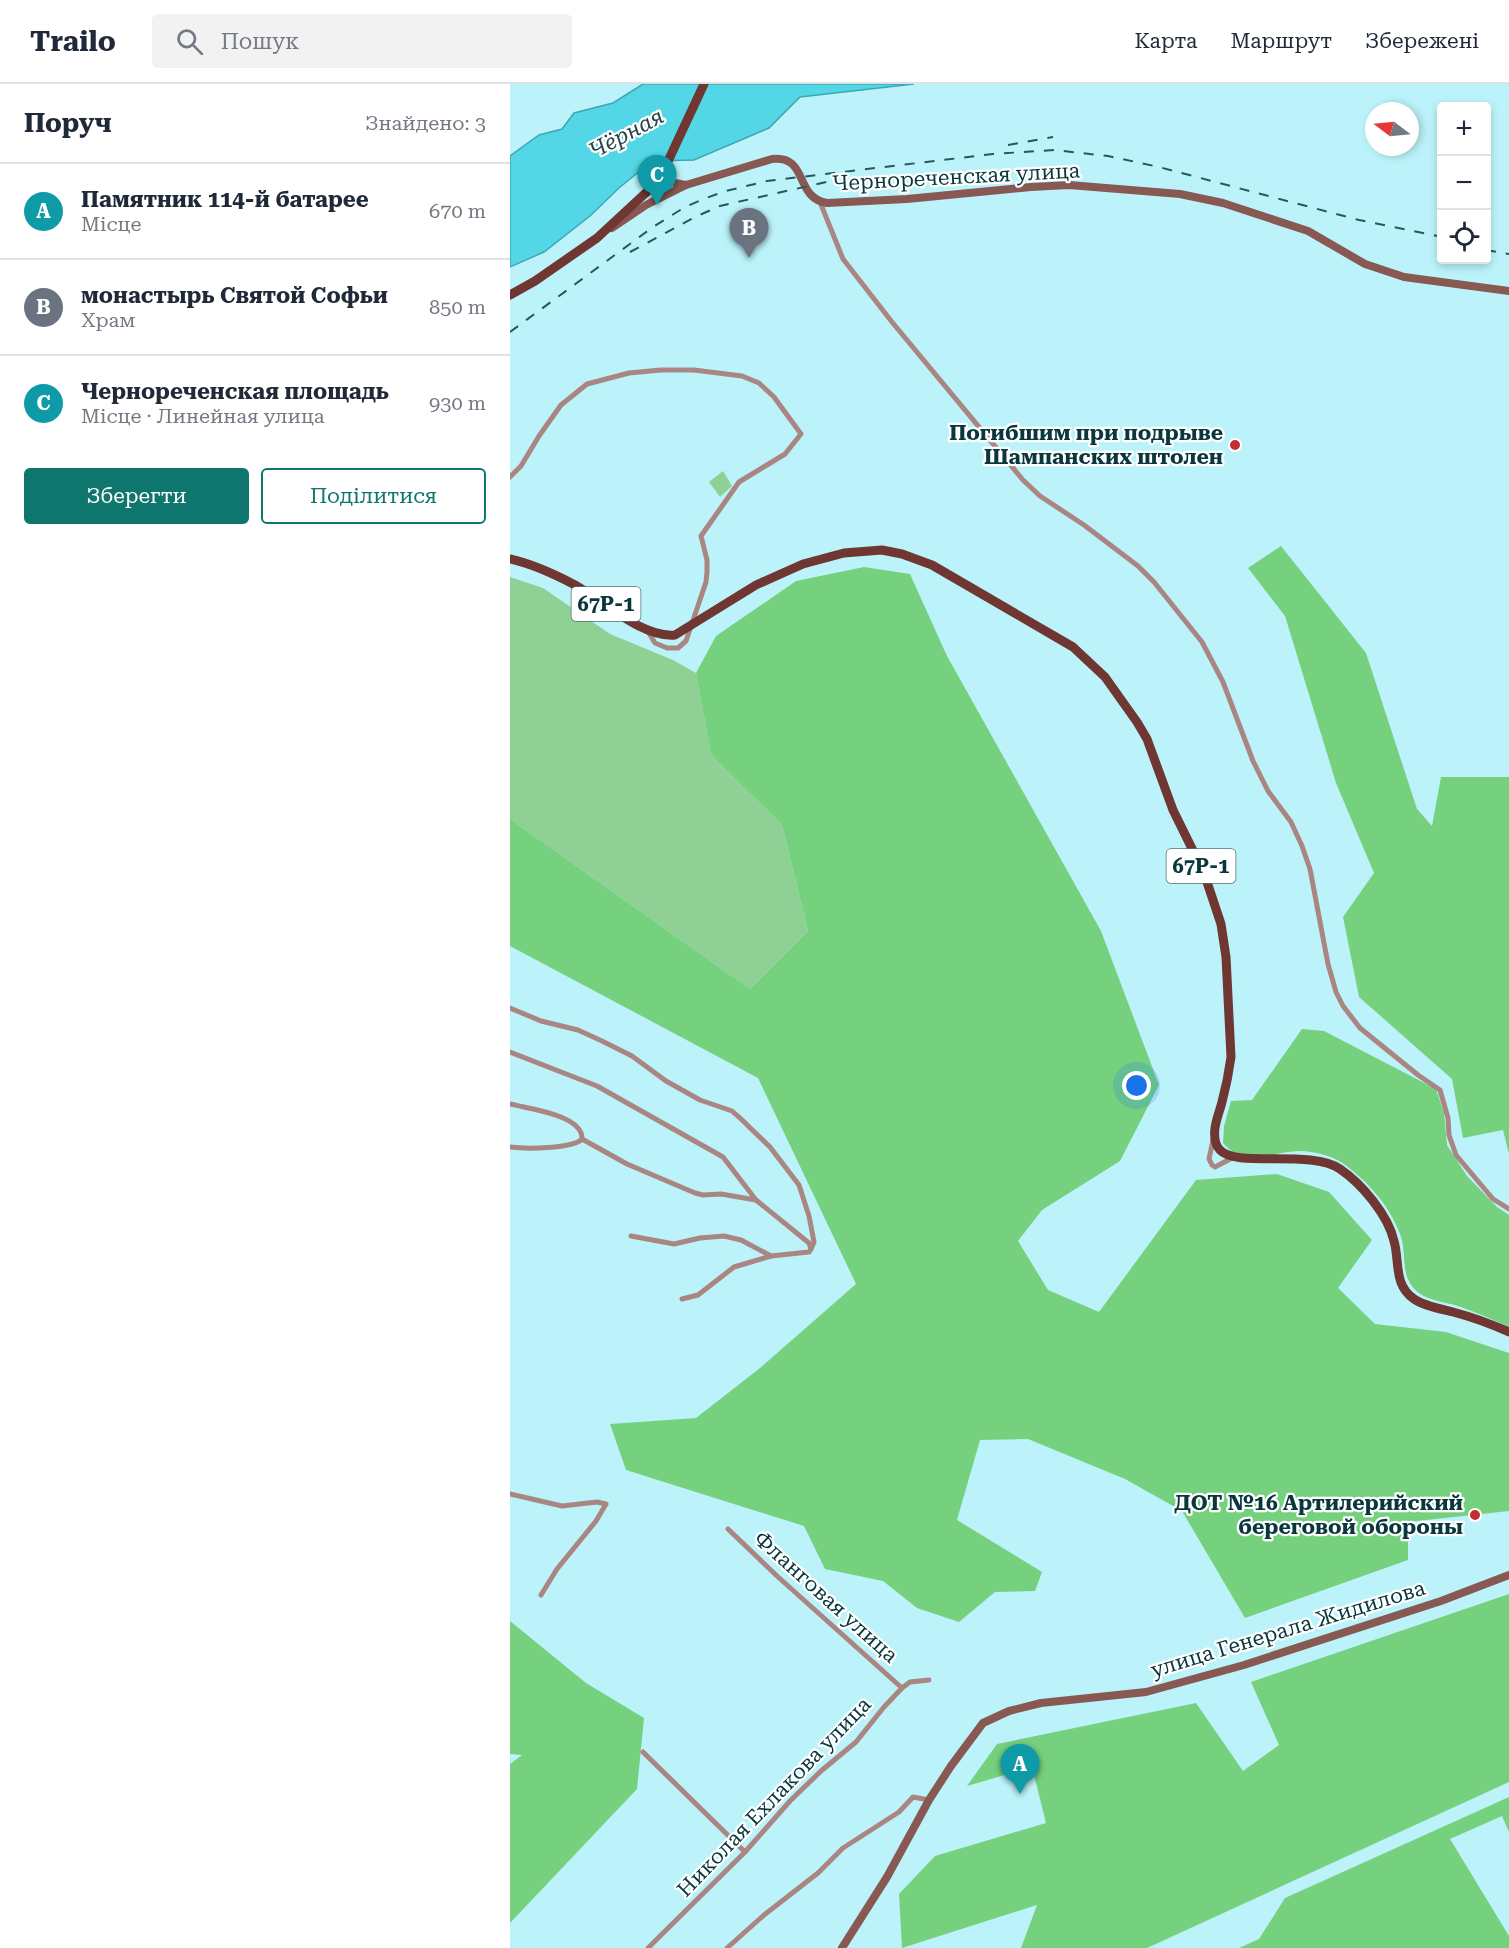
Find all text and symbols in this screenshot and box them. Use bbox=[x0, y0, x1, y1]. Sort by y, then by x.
search box bbox=[152, 14, 572, 68]
text: Trailo bbox=[30, 25, 116, 58]
icon: search bbox=[173, 25, 206, 58]
text: Пошук bbox=[221, 29, 299, 54]
text: Карта bbox=[1135, 29, 1197, 53]
text: Маршрут bbox=[1230, 29, 1332, 53]
text: Збережені bbox=[1365, 29, 1479, 53]
north arrow bbox=[1365, 102, 1419, 156]
map controls bbox=[1437, 102, 1491, 264]
button: + bbox=[1437, 102, 1491, 156]
water label: Чёрная bbox=[585, 103, 668, 163]
text: Поруч bbox=[24, 108, 112, 138]
text: Знайдено: 3 bbox=[365, 111, 486, 135]
pin: C bbox=[638, 156, 676, 205]
button: − bbox=[1437, 156, 1491, 210]
street label: Чернореченская улица bbox=[831, 158, 1081, 195]
text: Памятник 114-й батарее bbox=[81, 187, 369, 212]
text: A bbox=[36, 199, 51, 223]
text: 670 m bbox=[429, 199, 486, 223]
pin: B bbox=[730, 208, 768, 258]
button: locate bbox=[1437, 210, 1491, 264]
text: Місце bbox=[81, 212, 142, 236]
text: монастырь Святой Софьи bbox=[81, 283, 388, 308]
text: B bbox=[36, 295, 51, 319]
text: 850 m bbox=[429, 295, 486, 319]
text: Храм bbox=[81, 308, 135, 332]
text: Чернореченская площадь bbox=[81, 379, 389, 404]
text: C bbox=[37, 391, 51, 415]
text: 930 m bbox=[429, 391, 486, 415]
text: Місце · Линейная улица bbox=[81, 404, 325, 428]
place label: Погибшим при подрыве Шампанских штолен bbox=[949, 421, 1223, 469]
marker: Погибшим при подрыве Шампанских штолен bbox=[1228, 438, 1242, 452]
button: Зберегти bbox=[24, 468, 249, 524]
button: Поділитися bbox=[261, 468, 486, 524]
road number: 67Р-1 bbox=[572, 587, 640, 621]
road number: 67Р-1 bbox=[1166, 849, 1236, 883]
your location bbox=[1122, 1071, 1151, 1100]
place label: ДОТ №16 Артилерийский береговой обороны bbox=[1174, 1491, 1463, 1539]
marker: ДОТ №16 Артилерийский береговой обороны bbox=[1468, 1508, 1482, 1522]
street label: Фланговая улица bbox=[749, 1526, 903, 1668]
street label: улица Генерала Жидилова bbox=[1148, 1576, 1429, 1682]
street label: Николая Ехлакова улица bbox=[672, 1692, 876, 1902]
pin: A bbox=[1000, 1744, 1040, 1794]

